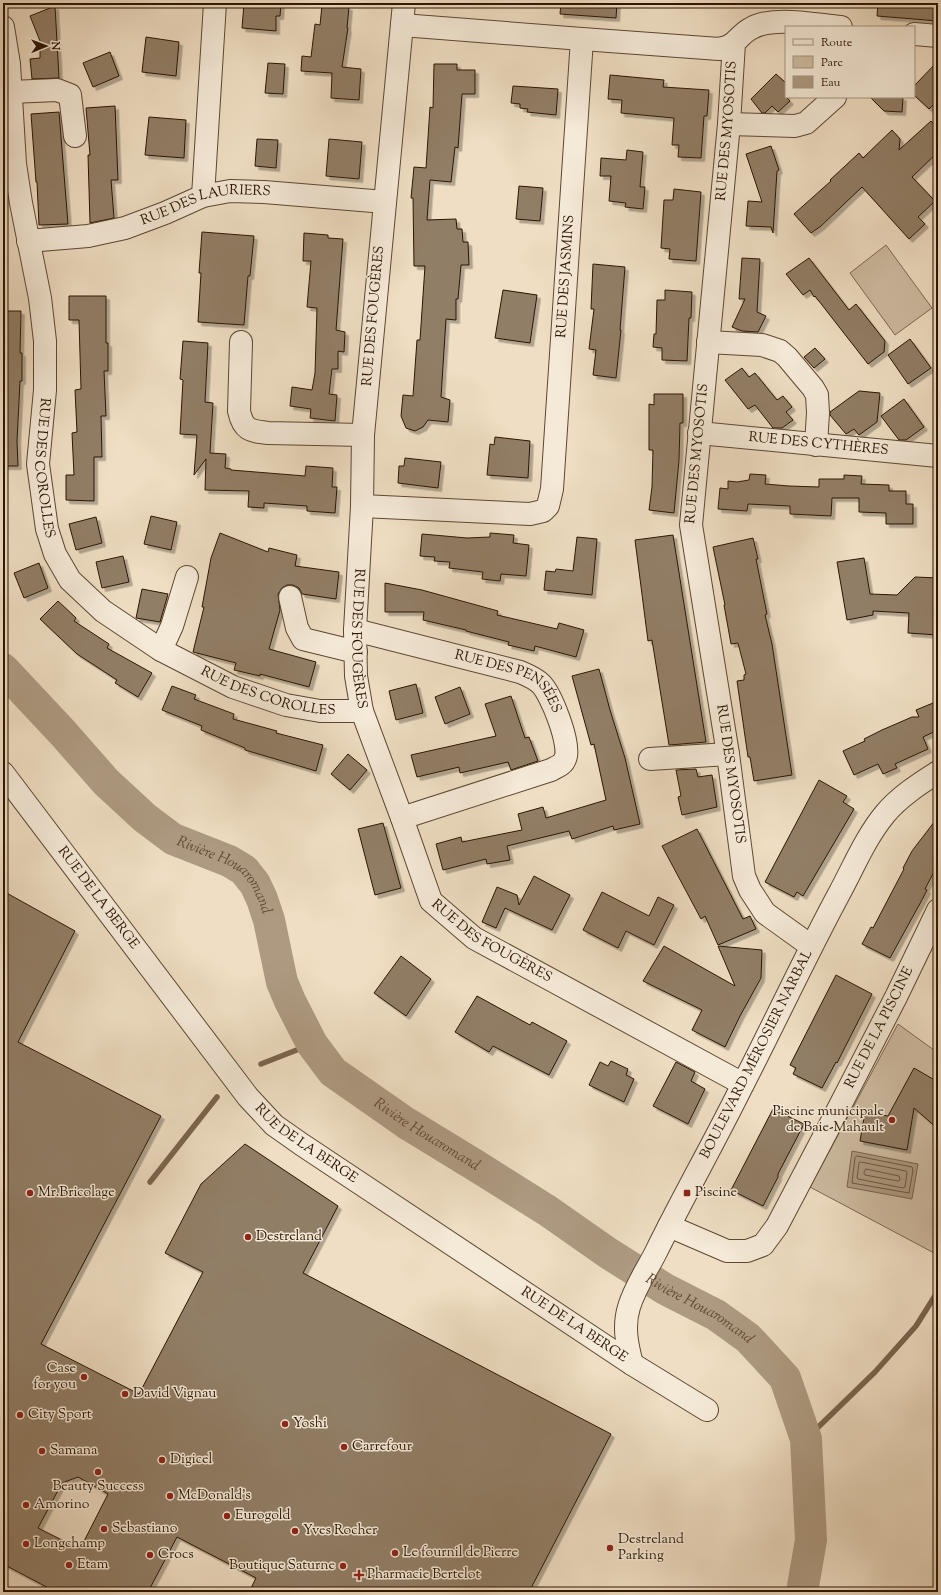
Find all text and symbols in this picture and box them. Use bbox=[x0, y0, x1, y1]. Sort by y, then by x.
north arrow bbox=[26, 26, 66, 66]
legend bbox=[785, 26, 915, 98]
text: Route bbox=[821, 34, 853, 52]
text: N bbox=[47, 40, 63, 51]
text: Parc bbox=[821, 54, 843, 72]
street label: RUE DES MYOSOTIS bbox=[712, 60, 743, 202]
text: Eau bbox=[821, 74, 841, 92]
street label: RUE DES LAURIERS bbox=[138, 181, 271, 231]
street label: RUE DES JASMINS bbox=[552, 214, 580, 339]
street label: RUE DES FOUGÈRES bbox=[358, 245, 390, 387]
street label: RUE DES MYOSOTIS bbox=[681, 383, 714, 525]
street label: RUE DES COROLLES bbox=[28, 397, 59, 541]
street label: RUE DES CYTHÈRES bbox=[748, 428, 889, 461]
street label: RUE DES FOUGÈRES bbox=[345, 568, 371, 711]
street label: RUE DES PENSÉES bbox=[452, 646, 566, 716]
street label: RUE DES COROLLES bbox=[197, 662, 336, 721]
street label: RUE DES MYOSOTIS bbox=[710, 703, 750, 845]
water label: Rivière Houaromand bbox=[174, 831, 277, 917]
street label: RUE DE LA BERGE bbox=[52, 843, 143, 954]
street label: RUE DES FOUGÈRES bbox=[427, 895, 555, 988]
street label: BOULEVARD MÉROSIER NARBAL bbox=[696, 946, 819, 1163]
street label: RUE DE LA PISCINE bbox=[840, 963, 919, 1092]
water label: Rivière Houaromand bbox=[369, 1093, 484, 1176]
street label: RUE DE LA BERGE bbox=[249, 1099, 362, 1189]
place label: Piscine municipale de Baie-Mahault bbox=[772, 1102, 884, 1138]
marker: Piscine municipale de Baie-Mahault bbox=[887, 1115, 897, 1125]
place label: Mr.Bricolage bbox=[38, 1183, 115, 1203]
place label: Piscine bbox=[695, 1183, 737, 1203]
marker: Mr.Bricolage bbox=[25, 1188, 35, 1198]
marker: Piscine bbox=[682, 1188, 692, 1198]
place label: Destreland bbox=[256, 1227, 322, 1247]
marker: Destreland bbox=[243, 1232, 253, 1242]
water label: Rivière Houaromand bbox=[641, 1269, 759, 1349]
street label: RUE DE LA BERGE bbox=[516, 1283, 632, 1368]
place label: Case for you bbox=[33, 1359, 76, 1395]
marker: Case for you bbox=[79, 1372, 89, 1382]
place label: David Vignau bbox=[133, 1384, 216, 1404]
marker: David Vignau bbox=[120, 1389, 130, 1399]
place label: City Sport bbox=[28, 1405, 92, 1425]
marker: City Sport bbox=[15, 1410, 25, 1420]
place label: Yoshi bbox=[293, 1414, 327, 1434]
marker: Yoshi bbox=[280, 1419, 290, 1429]
place label: Carrefour bbox=[352, 1437, 413, 1457]
place label: Samana bbox=[50, 1441, 98, 1461]
marker: Carrefour bbox=[339, 1442, 349, 1452]
marker: Samana bbox=[37, 1446, 47, 1456]
place label: Digicel bbox=[170, 1450, 213, 1470]
marker: Digicel bbox=[157, 1455, 167, 1465]
marker: Beauty Success bbox=[93, 1467, 103, 1477]
place label: Beauty Success bbox=[53, 1477, 144, 1497]
place label: McDonald's bbox=[178, 1486, 251, 1506]
marker: McDonald's bbox=[165, 1491, 175, 1501]
place label: Amorino bbox=[34, 1495, 90, 1515]
marker: Amorino bbox=[21, 1500, 31, 1510]
place label: Eurogold bbox=[235, 1506, 291, 1526]
marker: Eurogold bbox=[222, 1511, 232, 1521]
place label: Sebastiano bbox=[112, 1519, 178, 1539]
place label: Yves Rocher bbox=[303, 1521, 378, 1541]
marker: Sebastiano bbox=[99, 1524, 109, 1534]
marker: Yves Rocher bbox=[290, 1526, 300, 1536]
place label: Destreland Parking bbox=[618, 1530, 684, 1566]
place label: Longchamp bbox=[34, 1534, 105, 1554]
marker: Longchamp bbox=[21, 1539, 31, 1549]
place label: Le fournil de Pierre bbox=[403, 1543, 518, 1563]
marker: Destreland Parking bbox=[605, 1543, 615, 1553]
place label: Crocs bbox=[158, 1545, 194, 1565]
marker: Le fournil de Pierre bbox=[390, 1548, 400, 1558]
marker: Crocs bbox=[145, 1550, 155, 1560]
place label: Etam bbox=[77, 1555, 109, 1575]
place label: Boutique Saturne bbox=[229, 1556, 335, 1576]
marker: Etam bbox=[64, 1560, 74, 1570]
marker: Boutique Saturne bbox=[338, 1561, 348, 1571]
place label: Pharmacie Bertelot bbox=[367, 1565, 480, 1585]
marker: Pharmacie Bertelot bbox=[354, 1570, 364, 1580]

